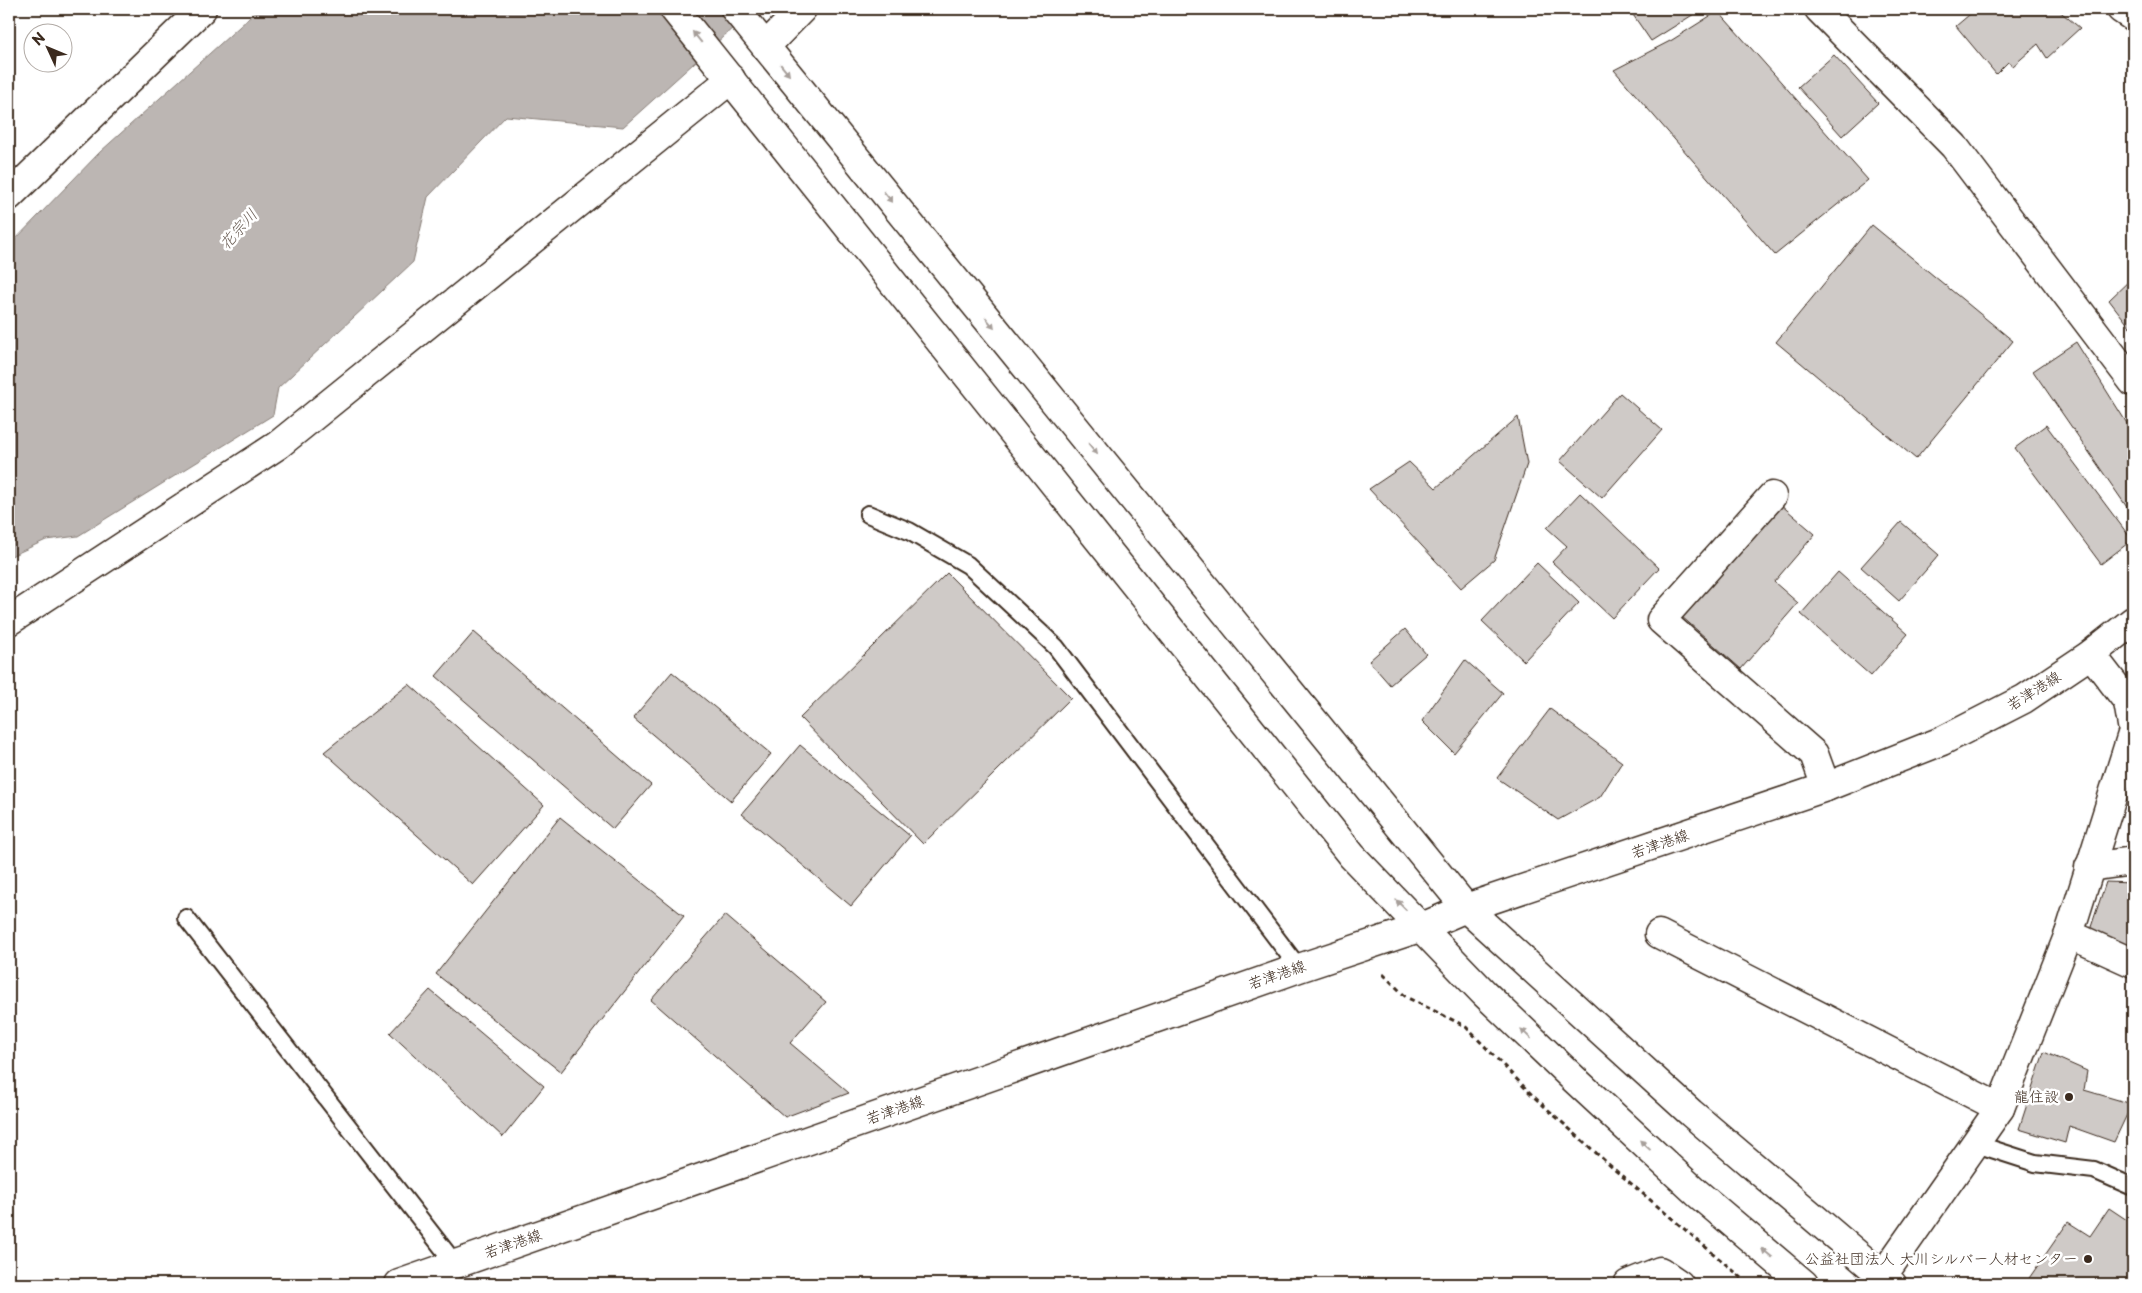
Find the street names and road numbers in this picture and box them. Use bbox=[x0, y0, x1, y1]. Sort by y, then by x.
street label: 若津港線 bbox=[2002, 664, 2065, 715]
street label: 若津港線 bbox=[1627, 822, 1692, 863]
street label: 若津港線 bbox=[1244, 953, 1309, 994]
street label: 若津港線 bbox=[862, 1088, 927, 1129]
street label: 若津港線 bbox=[480, 1222, 545, 1263]

